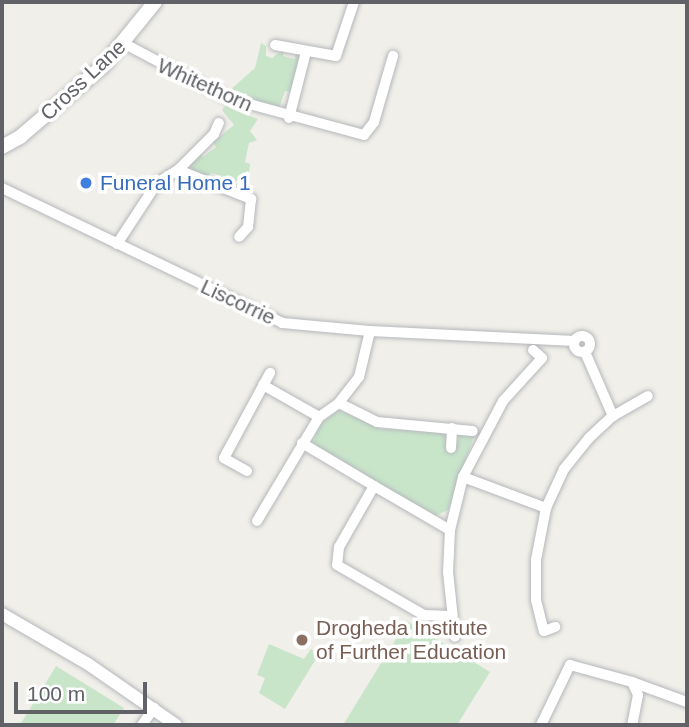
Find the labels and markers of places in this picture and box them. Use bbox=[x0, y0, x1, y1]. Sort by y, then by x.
place label: Funeral Home 1 bbox=[100, 170, 251, 196]
marker: Funeral Home 1 bbox=[78, 175, 94, 191]
place label: Drogheda Institute of Further Education bbox=[316, 615, 506, 665]
marker: Drogheda Institute of Further Education bbox=[294, 632, 310, 648]

